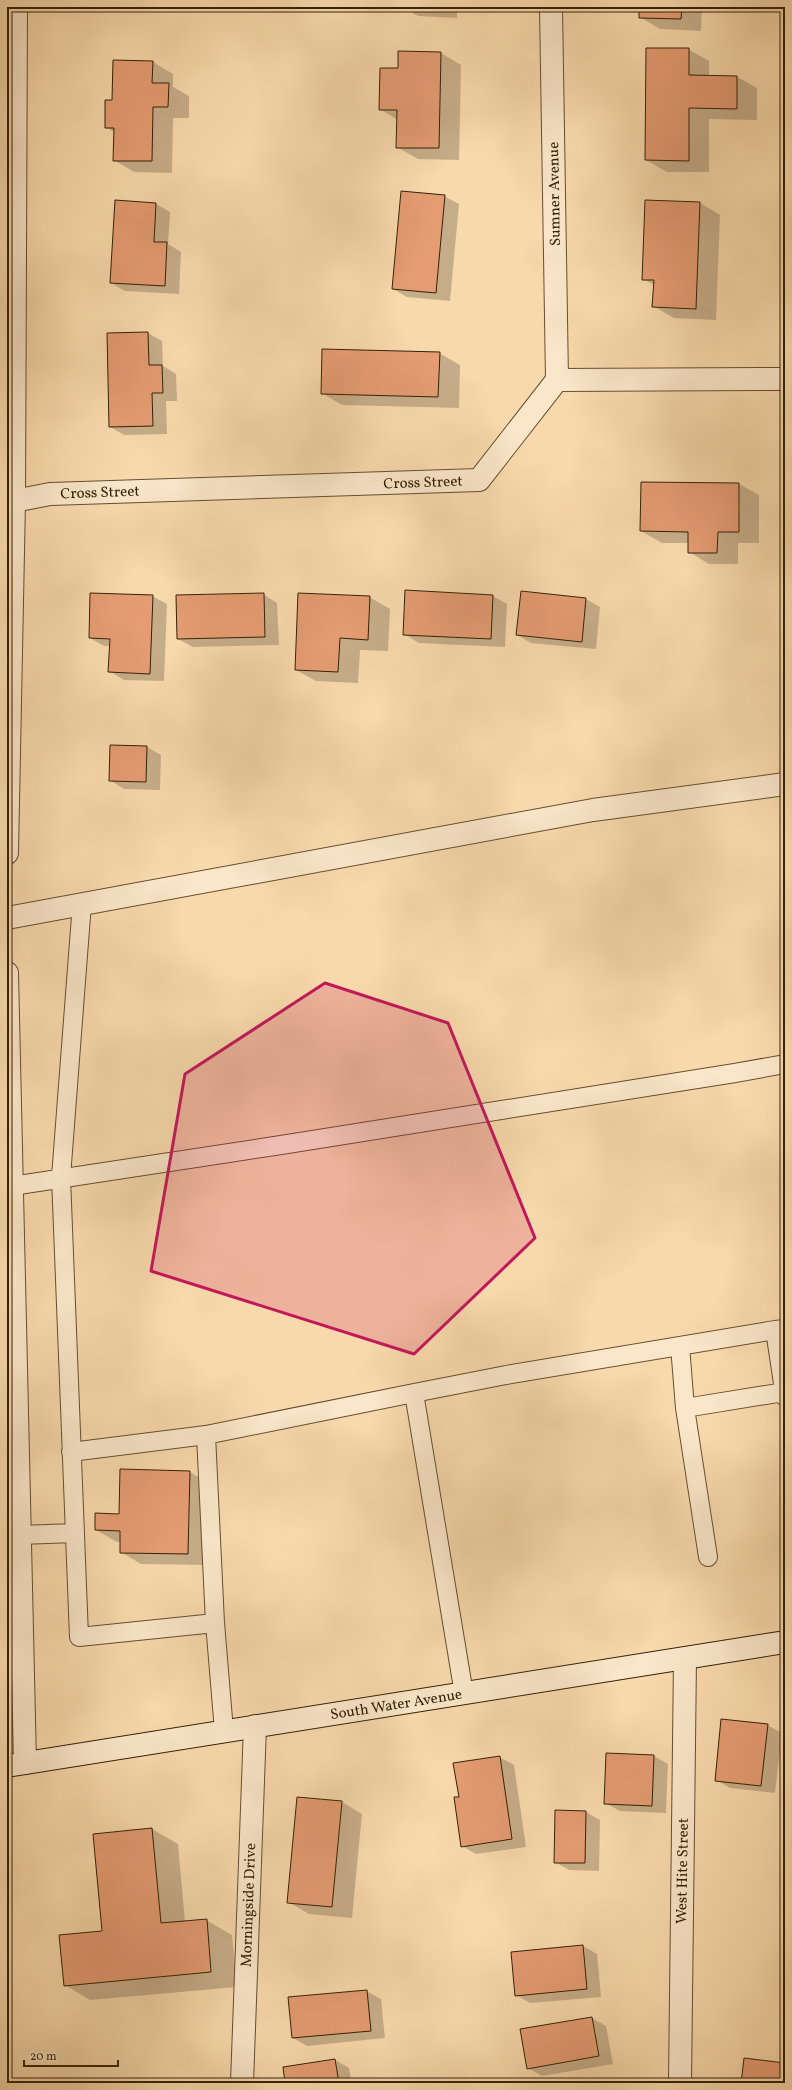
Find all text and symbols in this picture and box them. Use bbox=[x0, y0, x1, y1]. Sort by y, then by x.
street label: Sumner Avenue bbox=[544, 142, 567, 246]
street label: Cross Street bbox=[383, 472, 463, 495]
street label: Cross Street bbox=[60, 482, 140, 505]
street label: South Water Avenue bbox=[329, 1685, 464, 1726]
street label: West Hite Street bbox=[672, 1818, 695, 1924]
street label: Morningside Drive bbox=[237, 1843, 262, 1967]
scale bar bbox=[24, 2042, 118, 2068]
text: 20 m bbox=[30, 2049, 57, 2065]

